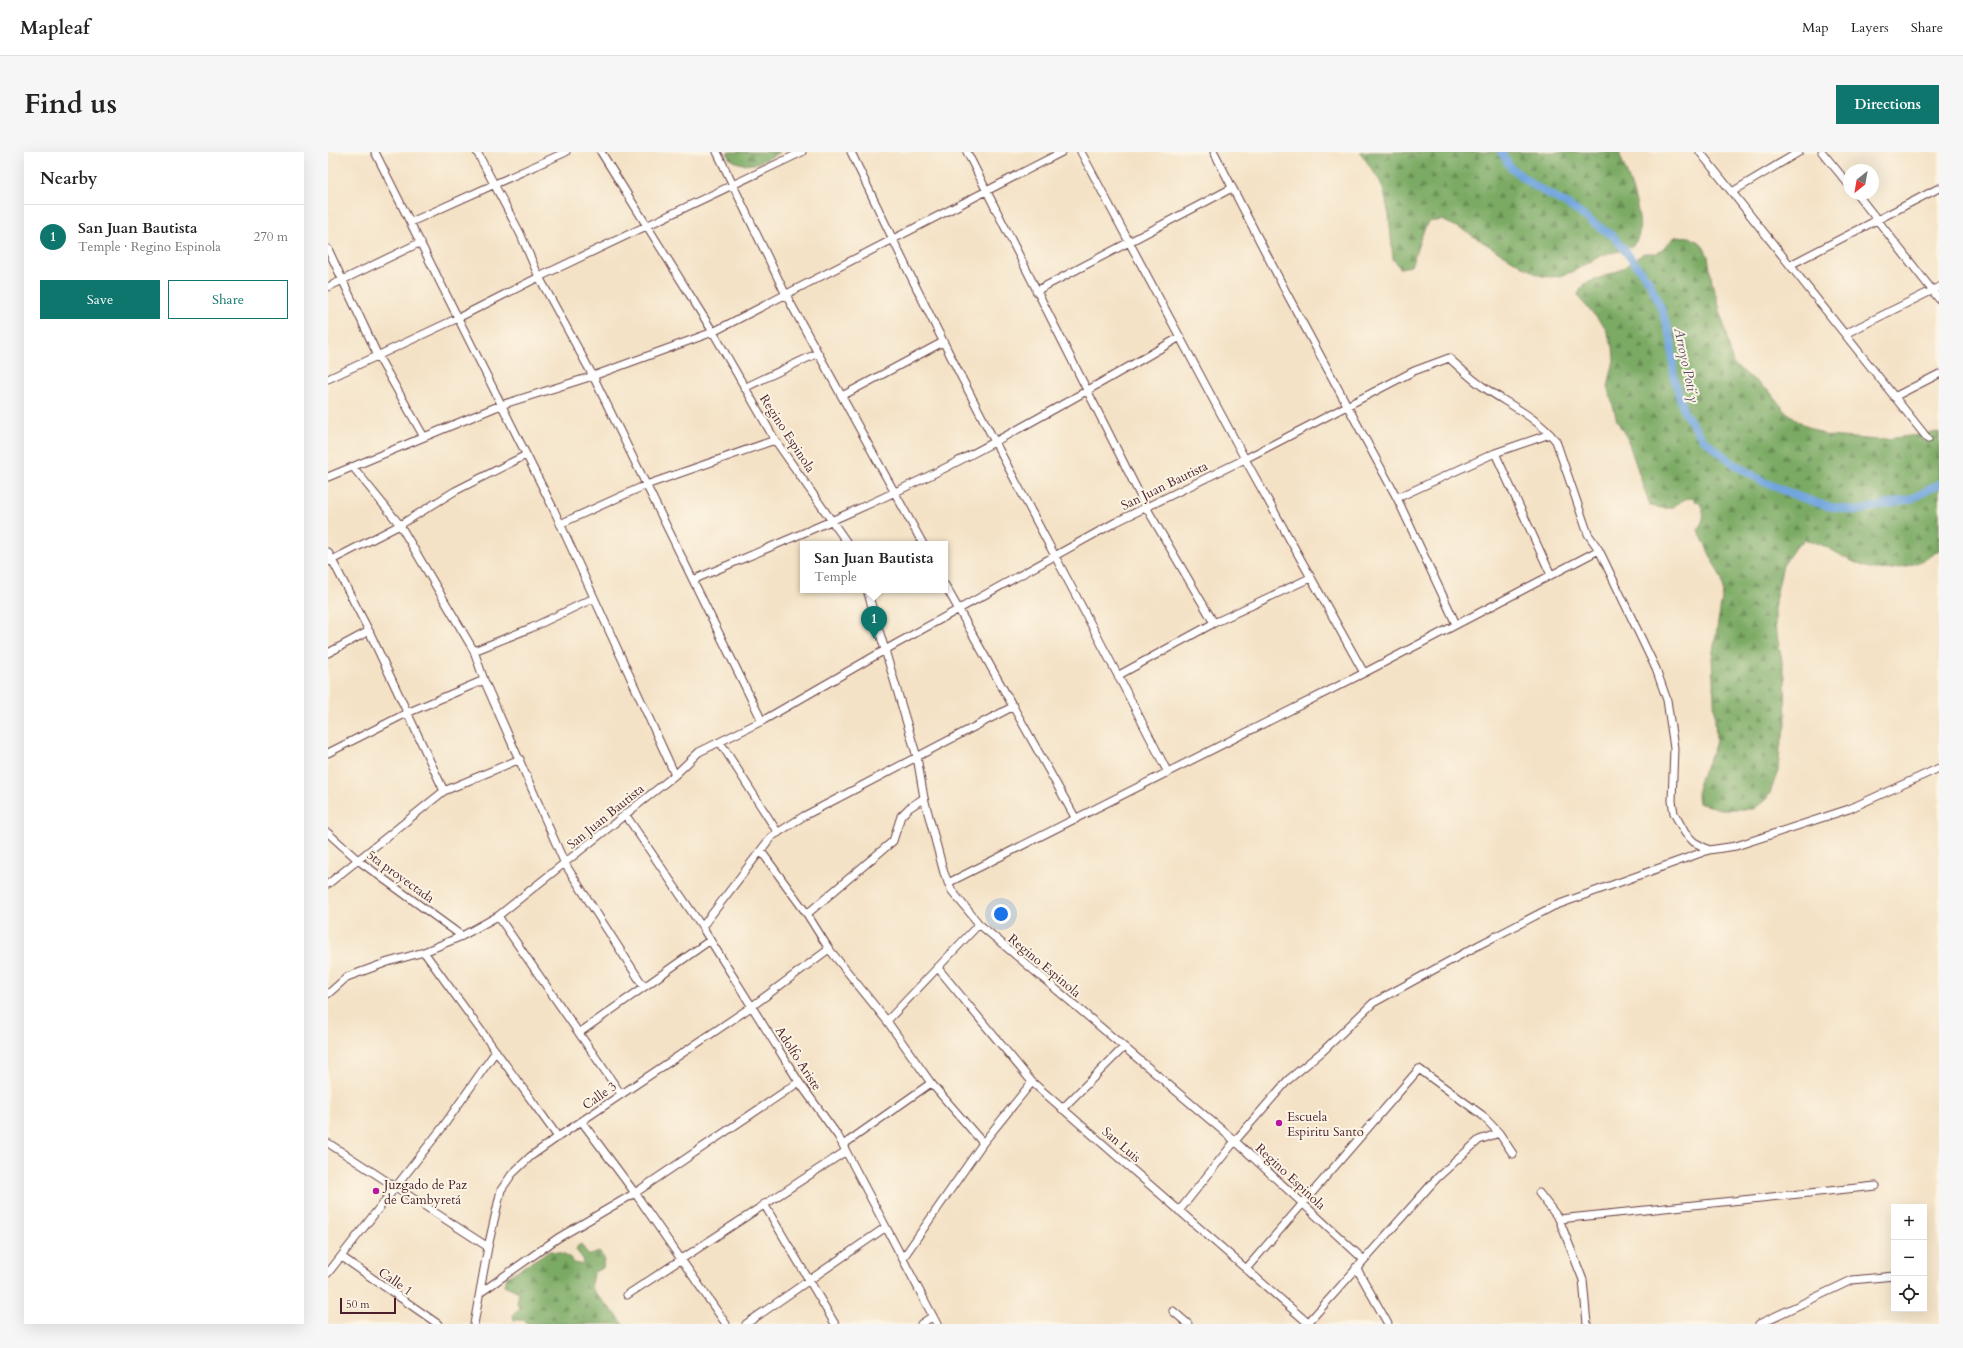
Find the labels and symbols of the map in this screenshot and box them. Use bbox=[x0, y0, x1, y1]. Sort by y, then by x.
north arrow bbox=[1843, 164, 1879, 200]
water label: Arroyo Poti´y bbox=[1669, 325, 1704, 405]
street label: Regino Espinola bbox=[755, 391, 819, 477]
street label: San Juan Bautista bbox=[1118, 457, 1211, 515]
pin: 1 bbox=[861, 606, 887, 639]
street label: San Juan Bautista bbox=[563, 780, 648, 853]
street label: 5ta proyectada bbox=[363, 846, 438, 908]
your location bbox=[991, 904, 1011, 924]
street label: Regino Espinola bbox=[1004, 930, 1085, 1002]
street label: Adolfo Ariste bbox=[771, 1023, 826, 1094]
street label: Calle 3 bbox=[579, 1077, 620, 1114]
place label: Escuela Espiritu Santo bbox=[1287, 1108, 1364, 1141]
marker: Escuela Espiritu Santo bbox=[1274, 1118, 1284, 1128]
street label: San Luis bbox=[1098, 1123, 1145, 1167]
street label: Regino Espinola bbox=[1251, 1139, 1330, 1214]
place label: Juzgado de Paz de Cambyretá bbox=[382, 1176, 467, 1209]
marker: Juzgado de Paz de Cambyretá bbox=[371, 1186, 381, 1196]
street label: Calle 1 bbox=[375, 1263, 416, 1300]
scale bar bbox=[340, 1296, 396, 1315]

